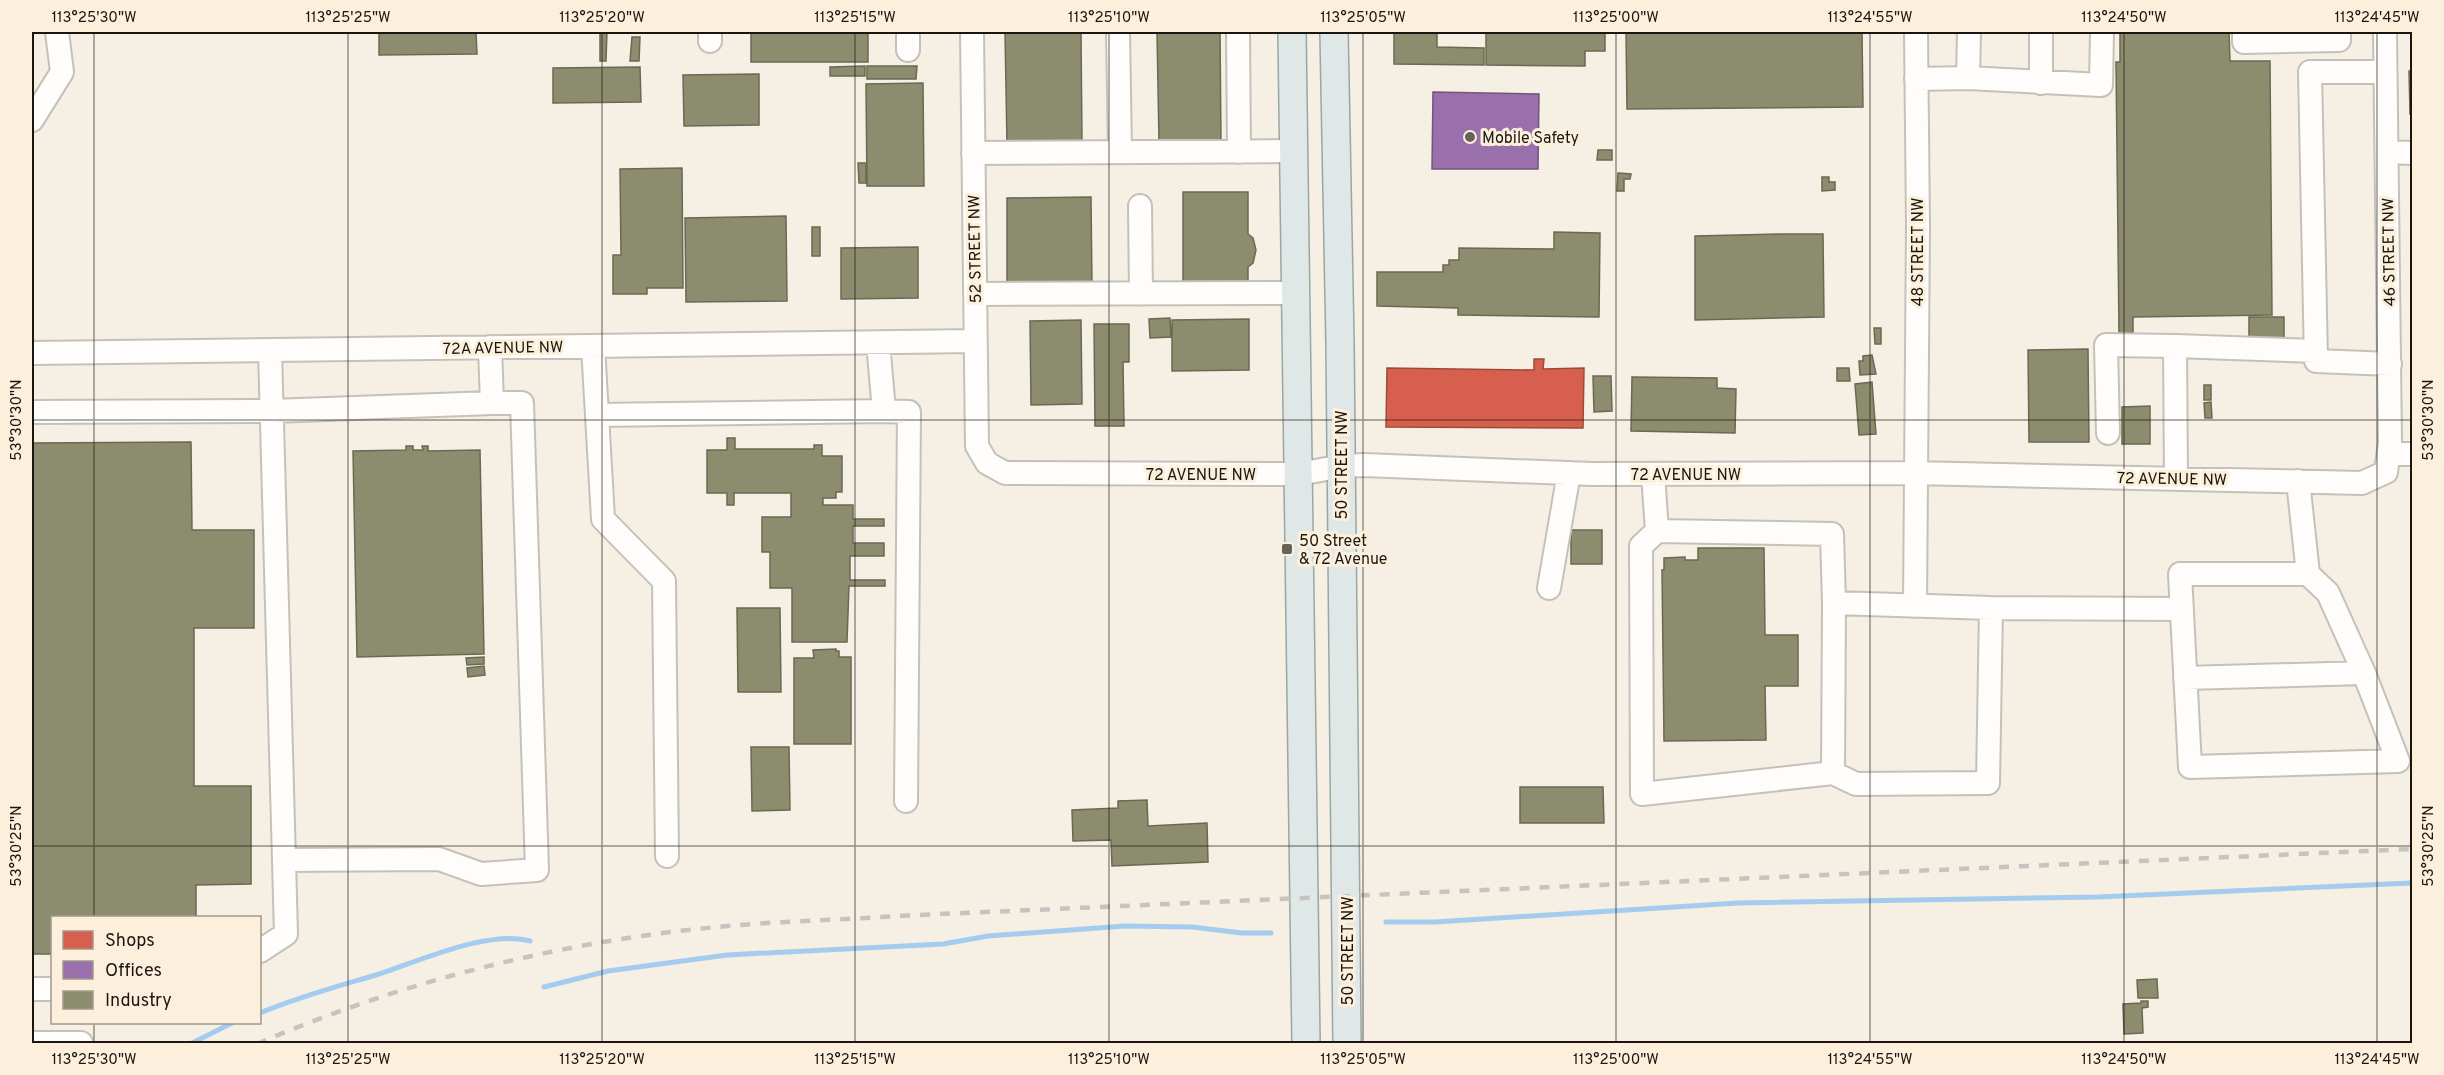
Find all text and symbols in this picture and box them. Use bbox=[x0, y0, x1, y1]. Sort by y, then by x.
text: 113°25'30"W bbox=[51, 9, 137, 28]
text: 113°25'25"W bbox=[305, 9, 391, 28]
text: 113°25'20"W bbox=[559, 9, 645, 28]
text: 113°25'15"W bbox=[814, 9, 896, 28]
text: 113°25'10"W bbox=[1068, 9, 1150, 28]
text: 113°25'05"W bbox=[1320, 9, 1406, 28]
text: 113°25'00"W bbox=[1573, 9, 1659, 28]
text: 113°24'55"W bbox=[1827, 9, 1913, 28]
text: 113°24'50"W bbox=[2081, 9, 2167, 28]
text: 113°24'45"W bbox=[2334, 9, 2420, 28]
place label: Mobile Safety bbox=[1482, 129, 1579, 149]
marker: Mobile Safety bbox=[1463, 130, 1477, 144]
street label: 52 STREET NW bbox=[965, 194, 987, 303]
street label: 48 STREET NW bbox=[1909, 198, 1929, 306]
street label: 46 STREET NW bbox=[2379, 198, 2401, 306]
street label: 72A AVENUE NW bbox=[443, 338, 563, 360]
text: 53°30'30"N bbox=[8, 379, 27, 461]
text: 53°30'30"N bbox=[2420, 379, 2439, 461]
street label: 50 STREET NW bbox=[1333, 410, 1353, 520]
street label: 72 AVENUE NW bbox=[1146, 466, 1256, 486]
street label: 72 AVENUE NW bbox=[1631, 466, 1741, 486]
street label: 72 AVENUE NW bbox=[2117, 469, 2227, 491]
place label: 50 Street & 72 Avenue bbox=[1299, 532, 1387, 570]
marker: 50 Street & 72 Avenue bbox=[1280, 542, 1294, 556]
text: 53°30'25"N bbox=[8, 805, 27, 887]
text: 53°30'25"N bbox=[2420, 805, 2439, 887]
street label: 50 STREET NW bbox=[1339, 896, 1359, 1006]
legend bbox=[51, 916, 261, 1024]
text: Shops bbox=[105, 930, 155, 953]
text: Offices bbox=[105, 960, 162, 983]
text: Industry bbox=[105, 990, 172, 1013]
text: 113°25'30"W bbox=[51, 1051, 137, 1070]
text: 113°25'25"W bbox=[305, 1051, 391, 1070]
text: 113°25'20"W bbox=[559, 1051, 645, 1070]
text: 113°25'15"W bbox=[814, 1051, 896, 1070]
text: 113°25'10"W bbox=[1068, 1051, 1150, 1070]
text: 113°25'05"W bbox=[1320, 1051, 1406, 1070]
text: 113°25'00"W bbox=[1573, 1051, 1659, 1070]
text: 113°24'55"W bbox=[1827, 1051, 1913, 1070]
text: 113°24'50"W bbox=[2081, 1051, 2167, 1070]
text: 113°24'45"W bbox=[2334, 1051, 2420, 1070]

